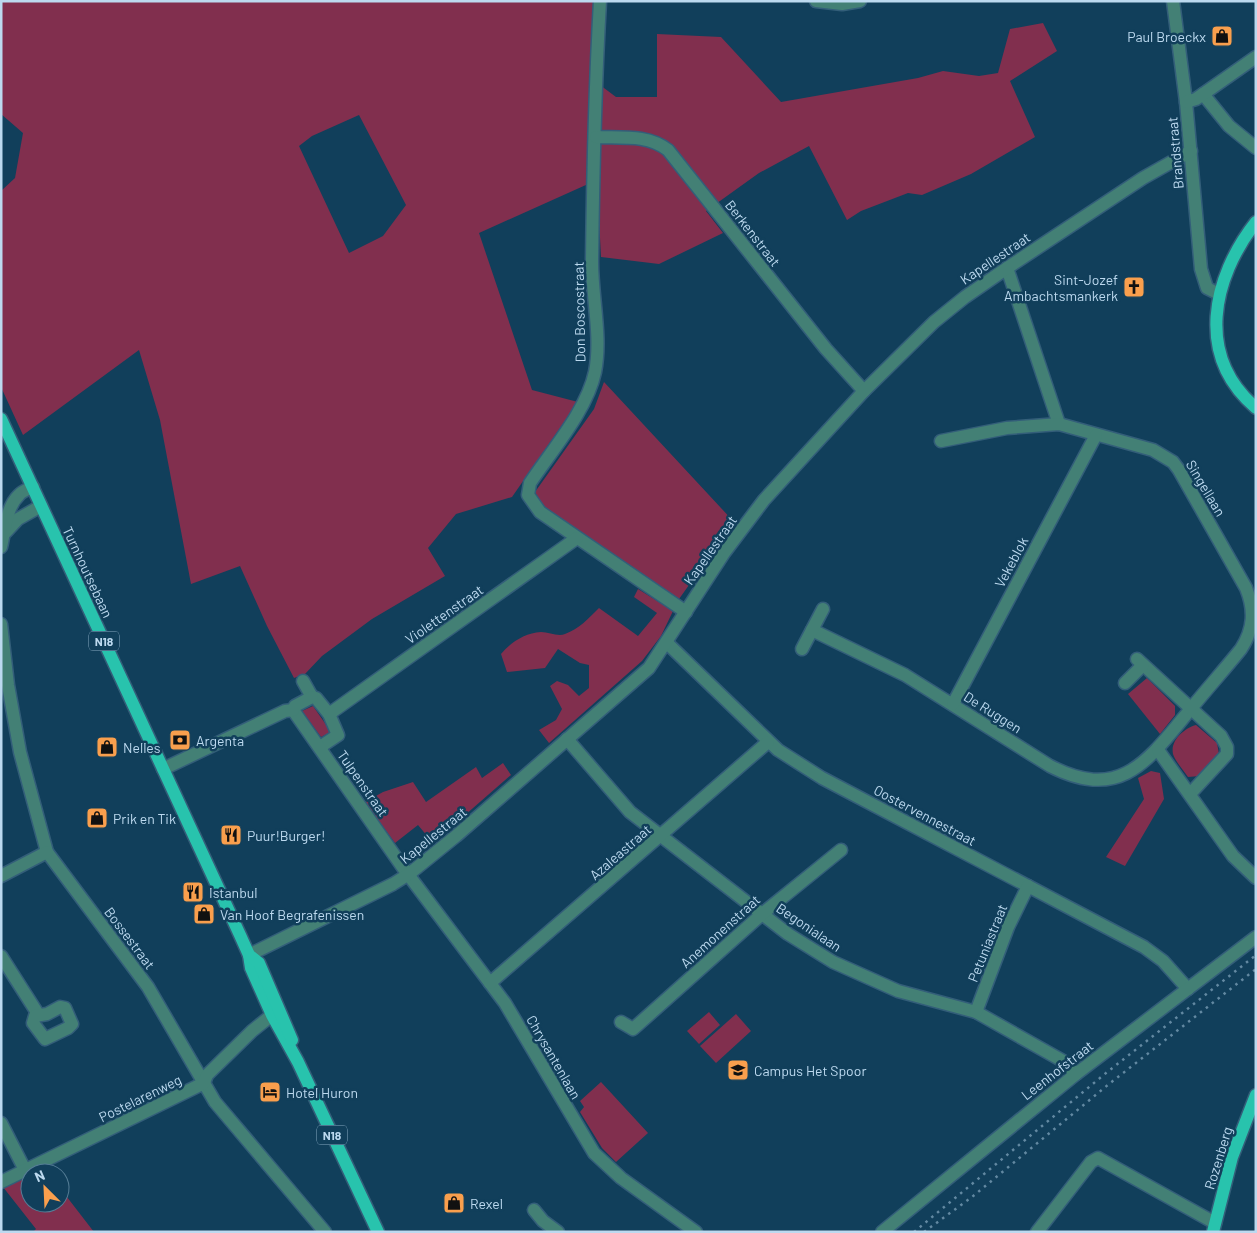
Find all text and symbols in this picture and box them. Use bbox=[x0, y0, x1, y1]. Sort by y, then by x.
shop icon: Paul Broeckx bbox=[1210, 24, 1234, 48]
place label: Paul Broeckx bbox=[1127, 28, 1206, 45]
street label: Brandstraat bbox=[1163, 116, 1187, 190]
street label: Berkenstraat bbox=[722, 197, 784, 269]
street label: Kapellestraat bbox=[957, 228, 1033, 288]
street label: Don Boscostraat bbox=[570, 261, 588, 363]
place label: Sint-Jozef Ambachtsmankerk bbox=[1004, 271, 1118, 304]
church icon: Sint-Jozef Ambachtsmankerk bbox=[1122, 275, 1146, 299]
street label: Singellaan bbox=[1183, 457, 1229, 519]
street label: Kapellestraat bbox=[680, 512, 740, 588]
street label: Turnhoutsebaan bbox=[59, 524, 117, 620]
street label: Vekeblok bbox=[991, 534, 1031, 590]
street label: Violettenstraat bbox=[402, 581, 486, 647]
road number: N18 bbox=[89, 631, 119, 650]
street label: De Ruggen bbox=[961, 688, 1025, 736]
bank icon: Argenta bbox=[168, 728, 192, 752]
place label: Argenta bbox=[196, 732, 244, 749]
shop icon: Nelles bbox=[95, 735, 119, 759]
place label: Nelles bbox=[123, 739, 161, 756]
street label: Tulpenstraat bbox=[334, 747, 392, 819]
street label: Oostervennestraat bbox=[871, 781, 979, 849]
street label: Kapellestraat bbox=[396, 803, 470, 867]
shop icon: Prik en Tik bbox=[85, 806, 109, 830]
place label: Prik en Tik bbox=[113, 810, 176, 827]
street label: Azaleastraat bbox=[586, 821, 654, 883]
restaurant icon: Puur!Burger! bbox=[219, 823, 243, 847]
place label: Puur!Burger! bbox=[247, 827, 325, 844]
restaurant icon: Istanbul bbox=[181, 880, 205, 904]
place label: Istanbul bbox=[209, 884, 258, 901]
street label: Anemonenstraat bbox=[677, 891, 763, 971]
street label: Begonialaan bbox=[773, 899, 845, 955]
shop icon: Van Hoof Begrafenissen bbox=[192, 902, 216, 926]
street label: Petuniastraat bbox=[964, 902, 1010, 984]
street label: Bossestraat bbox=[101, 904, 159, 972]
place label: Van Hoof Begrafenissen bbox=[220, 906, 364, 923]
street label: Chrysantenlaan bbox=[523, 1012, 585, 1102]
street label: Leenhofstraat bbox=[1018, 1037, 1096, 1103]
school or university icon: Campus Het Spoor bbox=[726, 1058, 750, 1082]
place label: Campus Het Spoor bbox=[754, 1062, 866, 1079]
street label: Postelarenweg bbox=[96, 1071, 184, 1125]
hotel icon: Hotel Huron bbox=[258, 1080, 282, 1104]
place label: Hotel Huron bbox=[286, 1084, 358, 1101]
street label: Rozenberg bbox=[1200, 1125, 1236, 1191]
road number: N18 bbox=[317, 1126, 347, 1144]
north arrow bbox=[20, 1163, 70, 1213]
text: N bbox=[32, 1166, 47, 1185]
shop icon: Rexel bbox=[442, 1191, 466, 1215]
place label: Rexel bbox=[470, 1195, 503, 1212]

